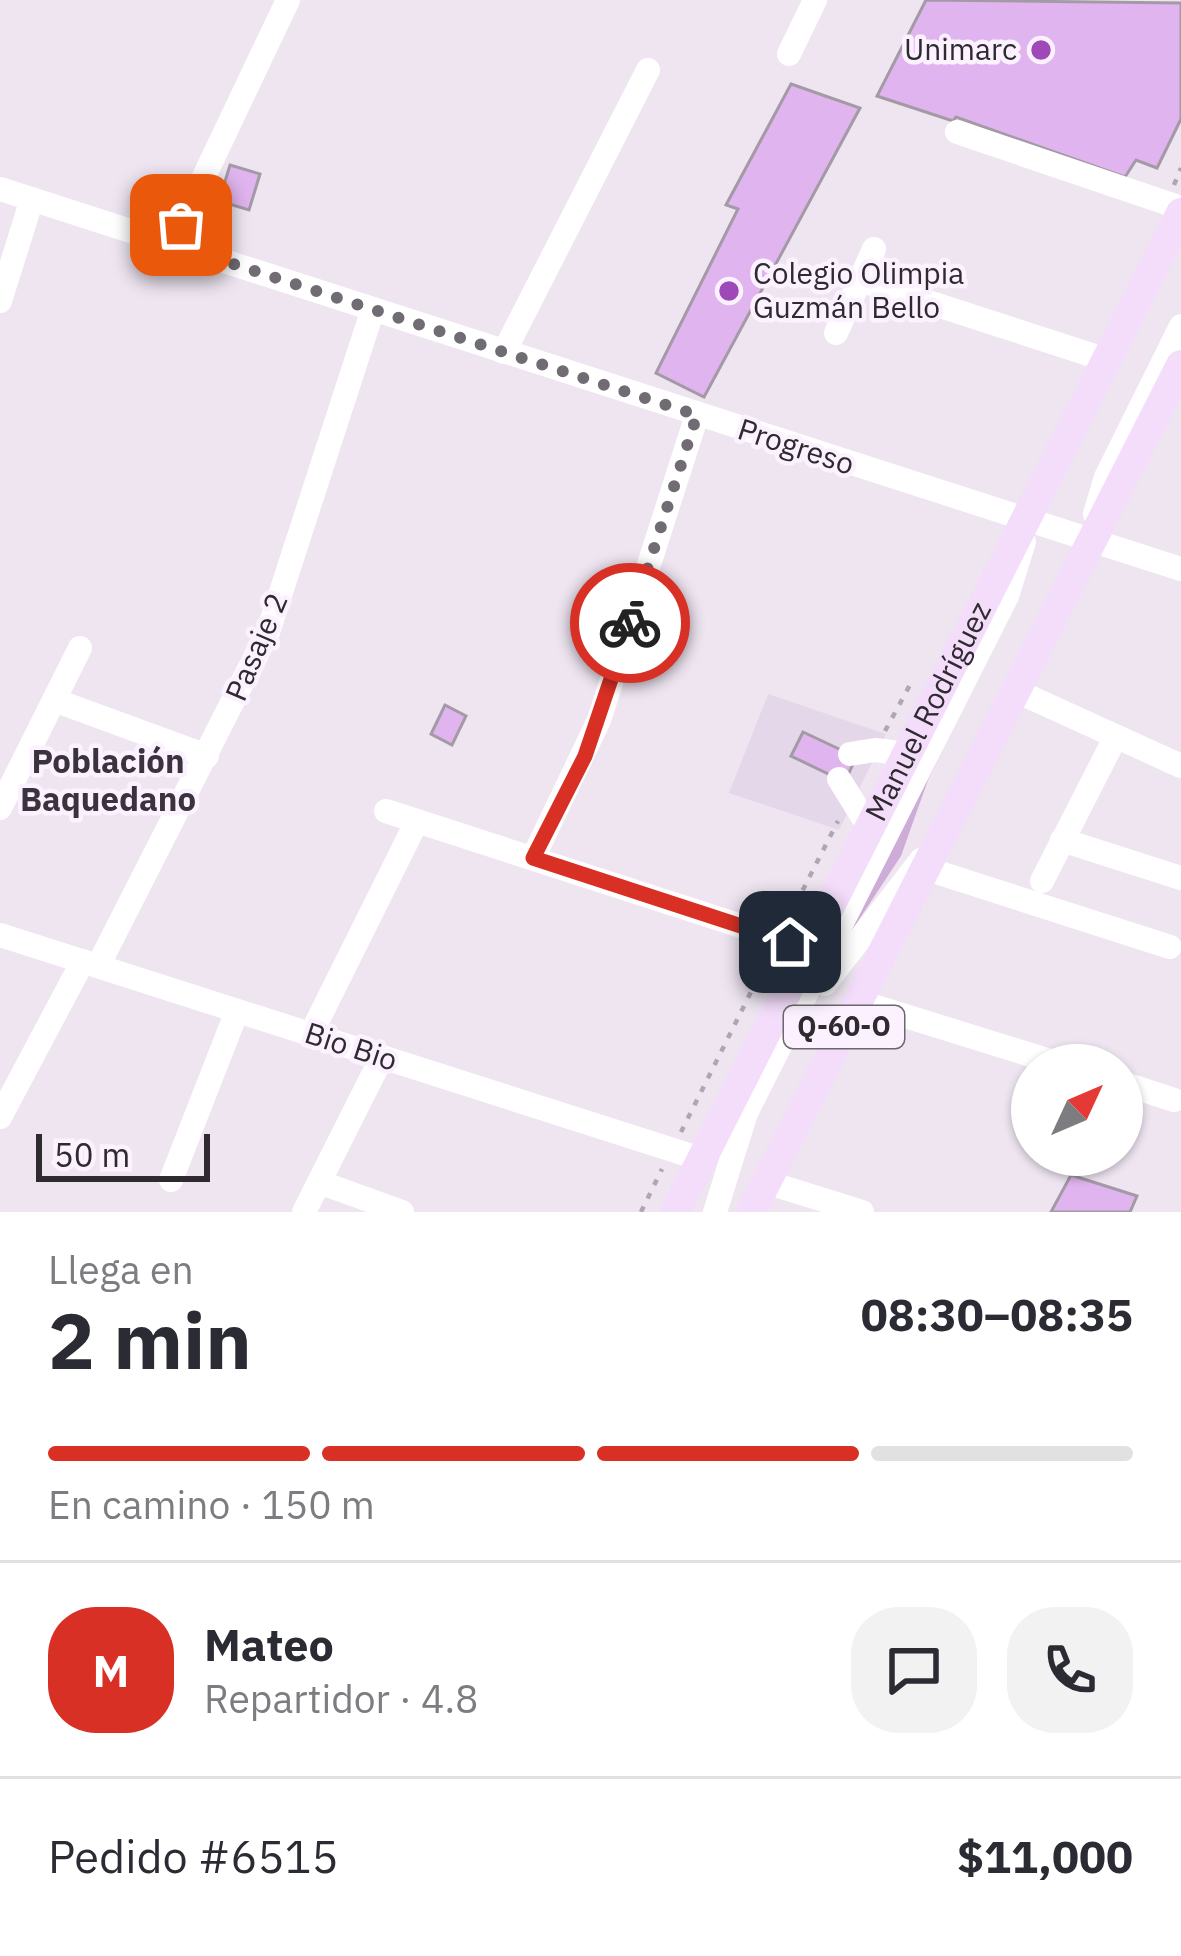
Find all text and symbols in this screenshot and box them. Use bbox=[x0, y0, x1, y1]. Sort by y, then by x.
place label: Unimarc bbox=[904, 29, 1017, 68]
marker: Unimarc bbox=[1028, 37, 1054, 63]
pin bbox=[130, 174, 232, 276]
icon: bag bbox=[148, 192, 214, 258]
place label: Colegio Olimpia Guzmán Bello bbox=[753, 253, 964, 326]
marker: Colegio Olimpia Guzmán Bello bbox=[716, 278, 742, 304]
street label: Progreso bbox=[733, 408, 860, 483]
courier bbox=[570, 563, 690, 683]
street label: Pasaje 2 bbox=[215, 587, 296, 706]
icon: bike bbox=[597, 590, 663, 656]
street label: Manuel Rodríguez bbox=[855, 595, 999, 827]
district label: Población Baquedano bbox=[20, 739, 196, 820]
pin bbox=[739, 891, 841, 993]
icon: home bbox=[757, 909, 823, 975]
road number: Q-60-O bbox=[784, 1006, 904, 1048]
street label: Bio Bio bbox=[300, 1012, 403, 1079]
north arrow bbox=[1011, 1044, 1143, 1176]
map controls bbox=[1011, 1044, 1143, 1176]
scale bar bbox=[36, 1128, 210, 1181]
text: 50 m bbox=[54, 1133, 130, 1176]
text: Llega en bbox=[48, 1244, 194, 1295]
text: 08:30–08:35 bbox=[861, 1285, 1133, 1343]
text: 2 min bbox=[48, 1289, 252, 1390]
text: En camino · 150 m bbox=[48, 1479, 375, 1530]
button: chat bbox=[851, 1607, 977, 1733]
button: phone bbox=[1007, 1607, 1133, 1733]
text: Mateo bbox=[204, 1615, 334, 1673]
text: M bbox=[93, 1641, 129, 1699]
text: Repartidor · 4.8 bbox=[204, 1673, 478, 1724]
text: Pedido #6515 bbox=[48, 1827, 338, 1885]
text: $11,000 bbox=[957, 1827, 1133, 1885]

